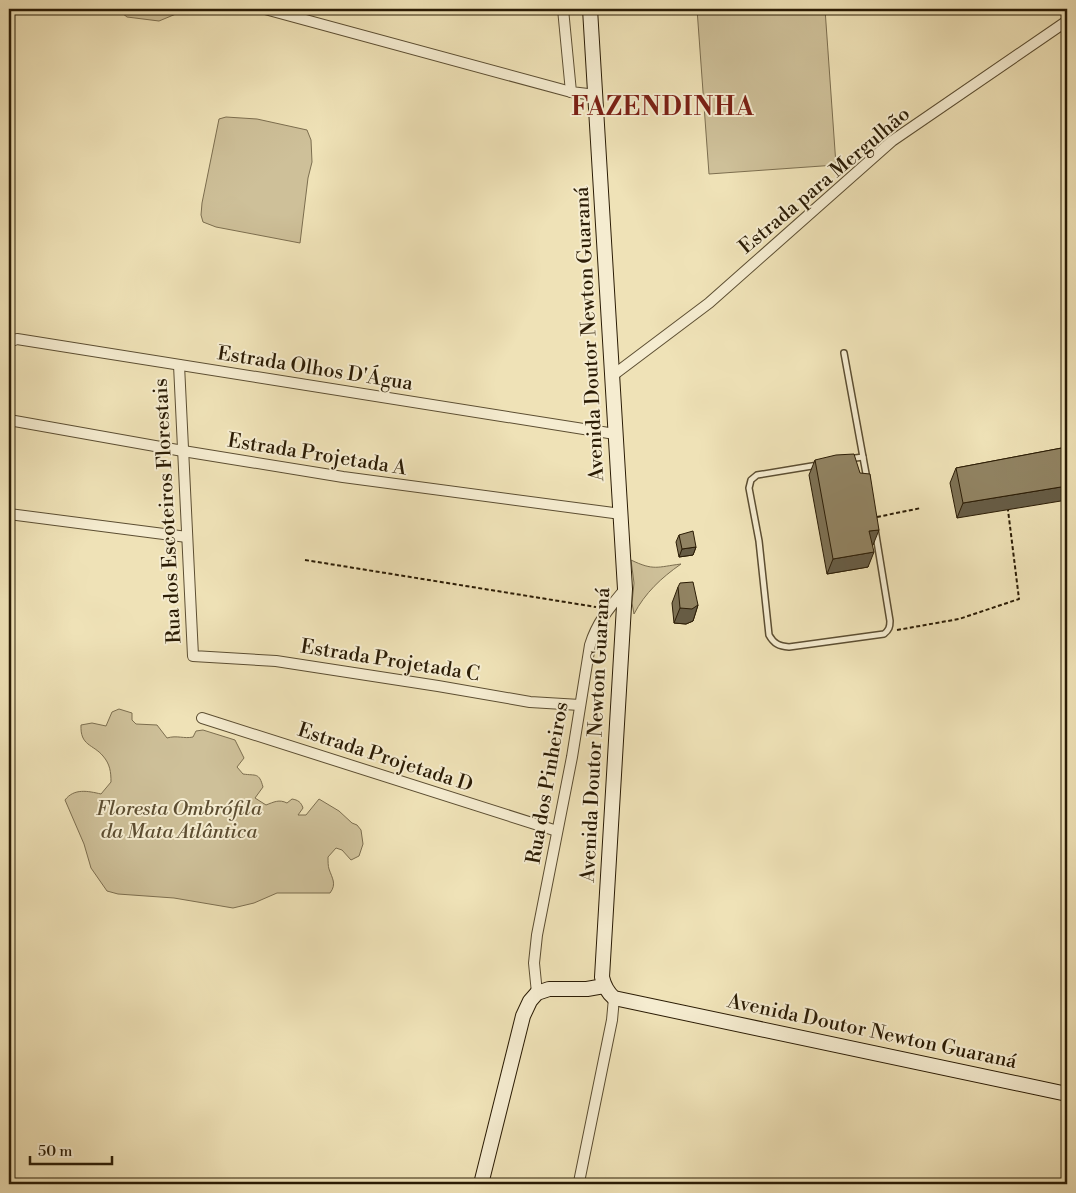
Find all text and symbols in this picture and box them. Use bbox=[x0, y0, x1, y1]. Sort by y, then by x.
district label: FAZENDINHA bbox=[571, 92, 755, 123]
street label: Estrada para Mergulhão bbox=[734, 102, 916, 260]
street label: Avenida Doutor Newton Guaraná bbox=[570, 185, 610, 483]
street label: Estrada Olhos D'Água bbox=[215, 340, 416, 397]
street label: Rua dos Escoteiros Florestais bbox=[149, 378, 187, 644]
street label: Estrada Projetada A bbox=[226, 428, 410, 482]
street label: Avenida Doutor Newton Guaraná bbox=[576, 586, 616, 884]
street label: Estrada Projetada C bbox=[299, 634, 481, 688]
street label: Rua dos Pinheiros bbox=[521, 700, 575, 866]
street label: Estrada Projetada D bbox=[294, 718, 476, 798]
park label: Floresta Ombrófila da Mata Atlântica bbox=[96, 797, 263, 845]
street label: Avenida Doutor Newton Guaraná bbox=[724, 989, 1020, 1075]
scale bar bbox=[30, 1133, 112, 1165]
text: 50 m bbox=[38, 1142, 72, 1161]

